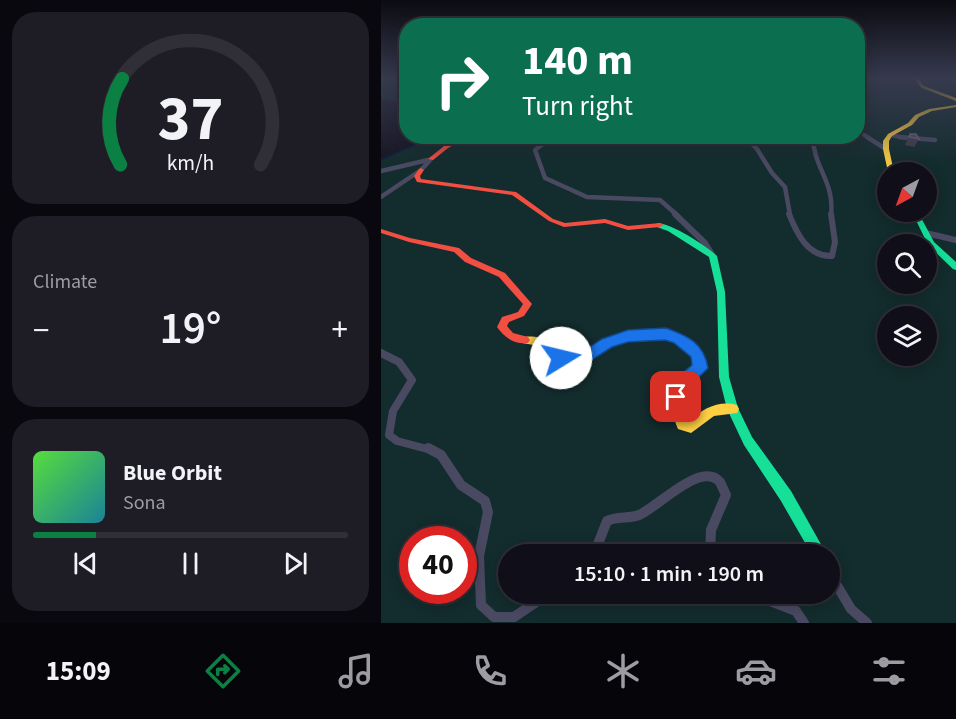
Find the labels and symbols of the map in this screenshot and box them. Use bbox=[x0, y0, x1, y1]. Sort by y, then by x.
north arrow bbox=[877, 162, 937, 222]
position arrow bbox=[529, 326, 593, 390]
pin bbox=[650, 371, 701, 422]
speed limit sign: 40 bbox=[399, 526, 477, 604]

